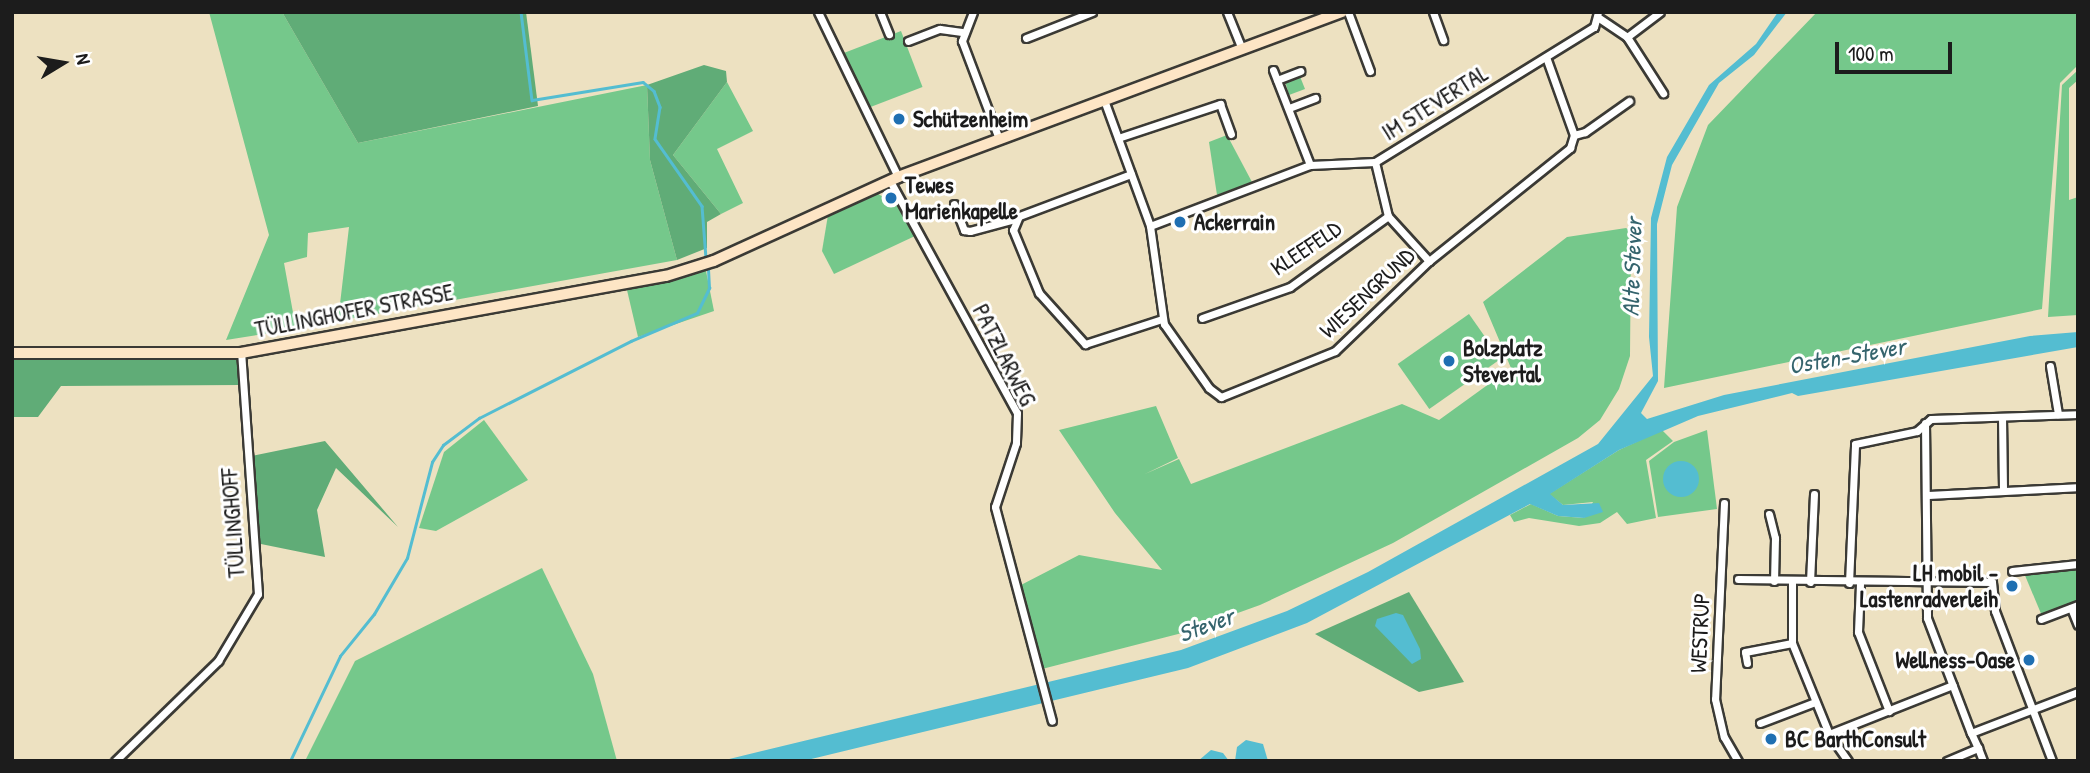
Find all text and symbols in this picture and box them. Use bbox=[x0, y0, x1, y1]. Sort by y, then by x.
north arrow bbox=[28, 28, 98, 98]
scale bar bbox=[1838, 28, 1955, 72]
text: 100 m bbox=[1848, 39, 1894, 68]
text: N bbox=[70, 52, 97, 66]
street label: IM STEVERTAL bbox=[1377, 60, 1493, 146]
place label: Schützenheim bbox=[913, 105, 1028, 133]
marker: Schützenheim bbox=[891, 111, 907, 127]
place label: Tewes Marienkapelle bbox=[905, 171, 1018, 225]
marker: Tewes Marienkapelle bbox=[883, 190, 899, 206]
place label: Ackerrain bbox=[1194, 208, 1275, 236]
marker: Ackerrain bbox=[1172, 214, 1188, 230]
street label: KLEEFELD bbox=[1265, 214, 1347, 282]
water label: Alte Stever bbox=[1616, 217, 1648, 317]
street label: WIESENGRUND bbox=[1314, 242, 1420, 344]
street label: TÜLLINGHOFER STRASSE bbox=[252, 278, 456, 344]
street label: PATZLARWEG bbox=[967, 300, 1041, 410]
water label: Osten-Stever bbox=[1786, 332, 1908, 380]
place label: Bolzplatz Stevertal bbox=[1463, 334, 1543, 388]
marker: Bolzplatz Stevertal bbox=[1441, 353, 1457, 369]
street label: TÜLLINGHOFF bbox=[215, 467, 251, 579]
place label: LH mobil - Lastenradverleih bbox=[1860, 559, 1998, 613]
marker: LH mobil - Lastenradverleih bbox=[2004, 578, 2020, 594]
street label: WESTRUP bbox=[1684, 592, 1716, 674]
water label: Stever bbox=[1174, 602, 1238, 648]
place label: Wellness-Oase bbox=[1895, 646, 2015, 674]
marker: Wellness-Oase bbox=[2021, 652, 2037, 668]
place label: BC BarthConsult bbox=[1785, 725, 1926, 753]
marker: BC BarthConsult bbox=[1763, 731, 1779, 747]

